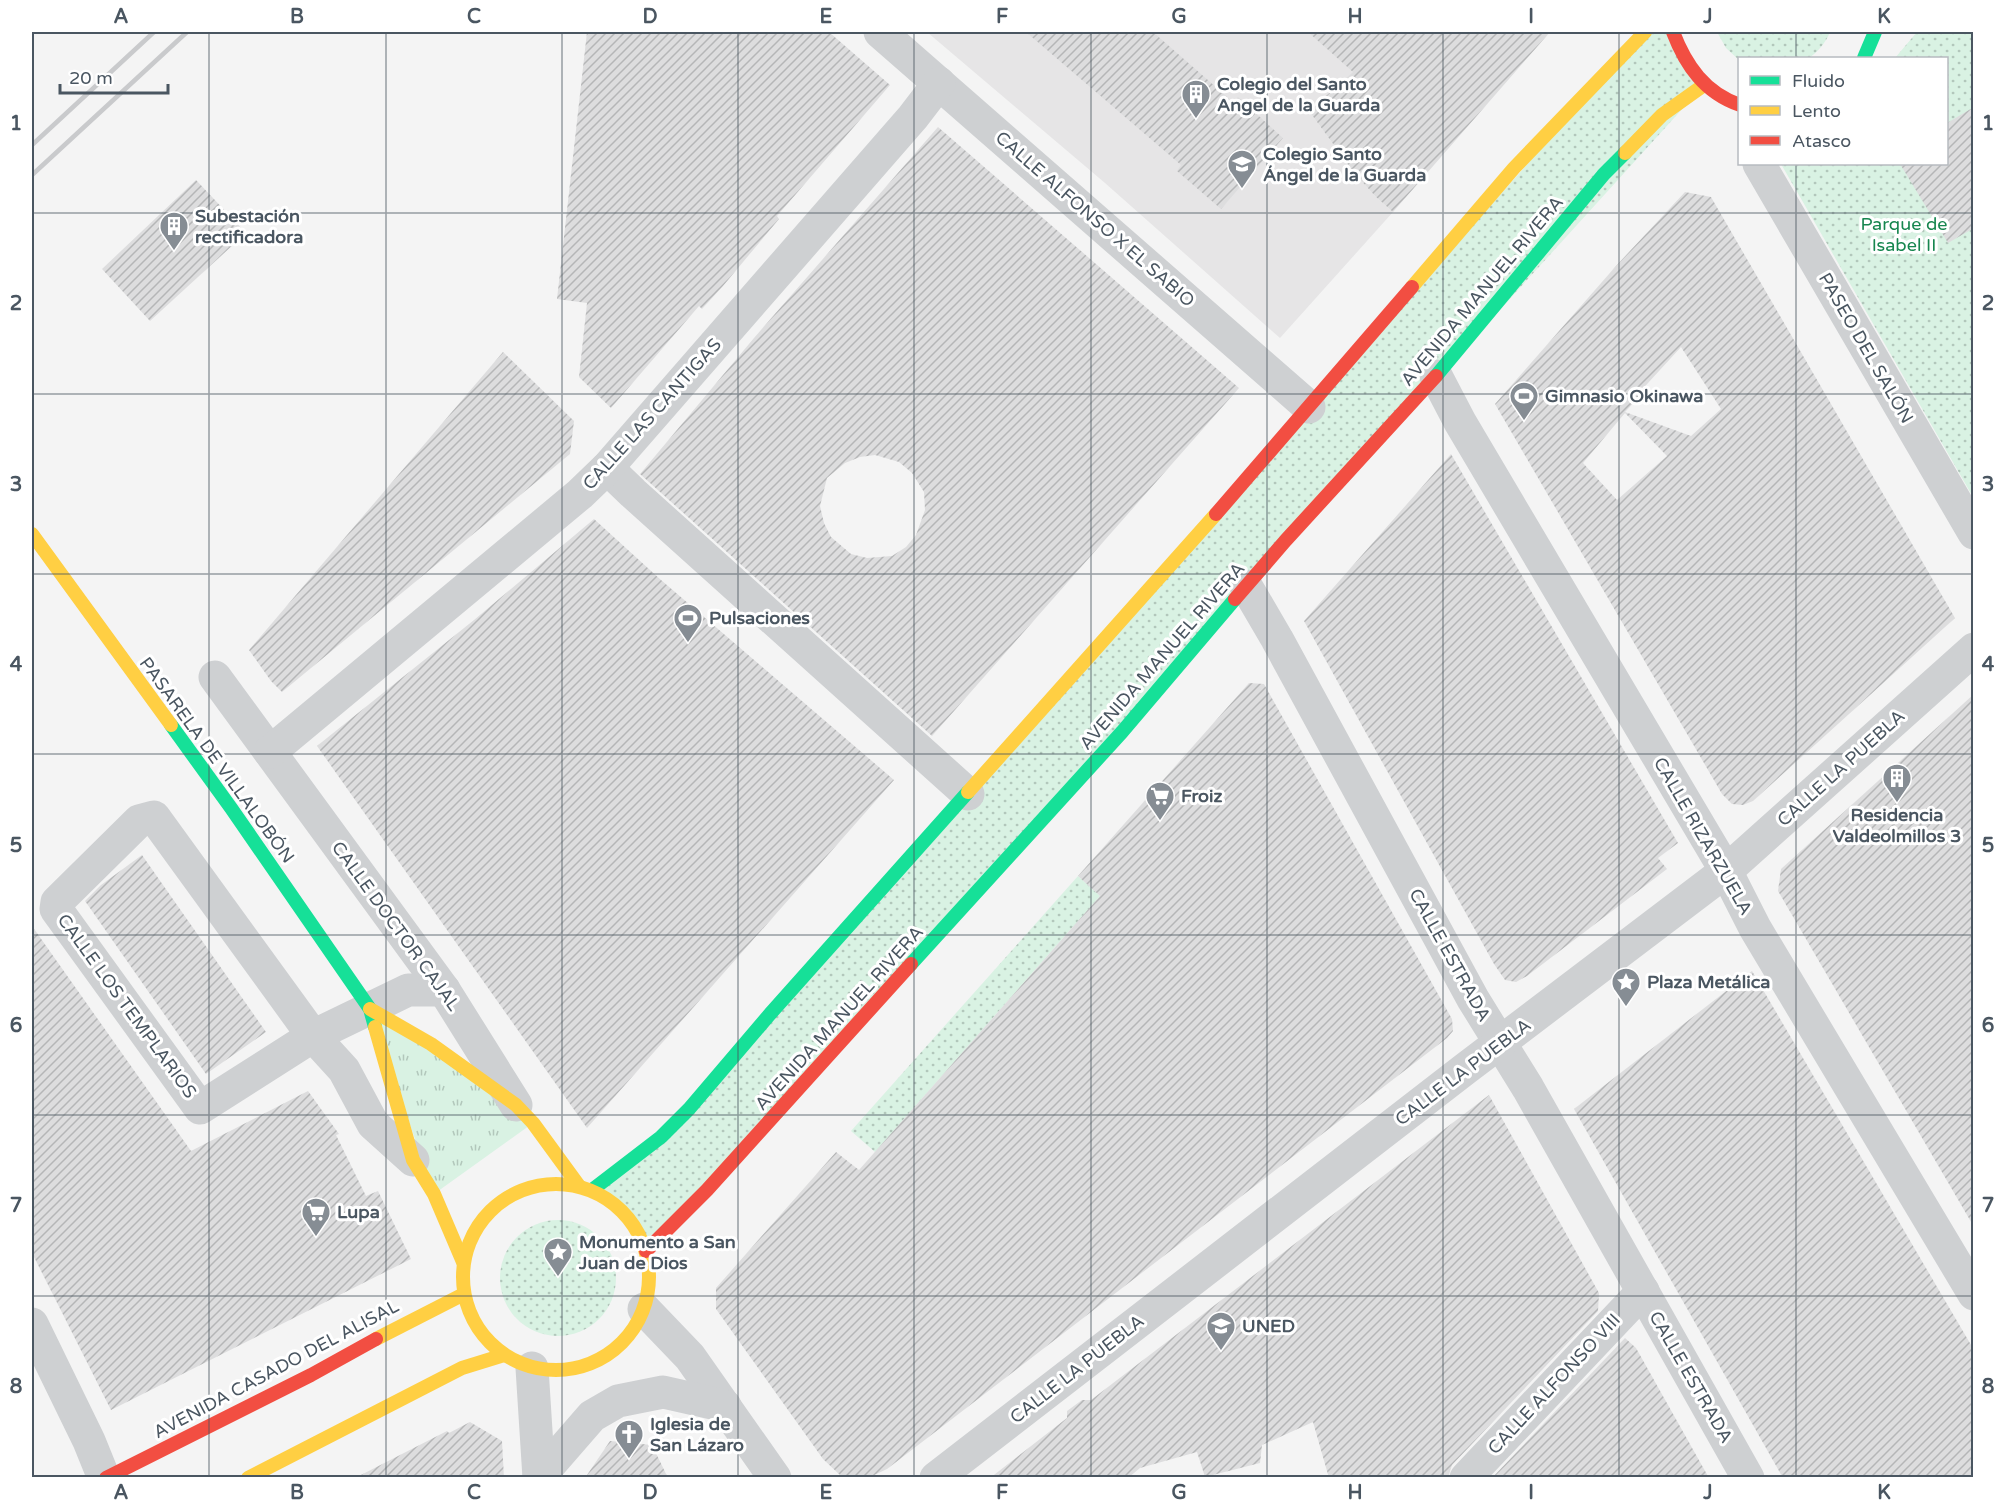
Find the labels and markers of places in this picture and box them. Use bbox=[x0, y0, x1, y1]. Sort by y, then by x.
place label: Colegio del Santo Angel de la Guarda bbox=[1217, 73, 1380, 116]
building icon: Colegio del Santo Angel de la Guarda bbox=[1180, 78, 1212, 120]
place label: Colegio Santo Ángel de la Guarda bbox=[1263, 143, 1426, 186]
school or university icon: Colegio Santo Ángel de la Guarda bbox=[1226, 148, 1258, 190]
place label: Subestación rectificadora bbox=[195, 205, 303, 248]
building icon: Subestación rectificadora bbox=[158, 210, 190, 252]
sports icon: Gimnasio Okinawa bbox=[1508, 380, 1540, 422]
place label: Gimnasio Okinawa bbox=[1545, 385, 1703, 407]
sports icon: Pulsaciones bbox=[672, 602, 704, 644]
place label: Pulsaciones bbox=[709, 607, 810, 629]
building icon: Residencia Valdeolmillos 3 bbox=[1881, 762, 1913, 804]
supermarket icon: Froiz bbox=[1144, 780, 1176, 822]
place label: Froiz bbox=[1181, 785, 1223, 807]
place label: Residencia Valdeolmillos 3 bbox=[1833, 804, 1961, 847]
place icon: Plaza Metálica bbox=[1610, 966, 1642, 1008]
place label: Plaza Metálica bbox=[1647, 971, 1770, 993]
supermarket icon: Lupa bbox=[300, 1196, 332, 1238]
place label: Lupa bbox=[337, 1201, 380, 1223]
place label: Monumento a San Juan de Dios bbox=[578, 1231, 736, 1274]
place icon: Monumento a San Juan de Dios bbox=[542, 1236, 574, 1278]
school or university icon: UNED bbox=[1205, 1310, 1237, 1352]
place label: UNED bbox=[1242, 1315, 1295, 1337]
place label: Iglesia de San Lázaro bbox=[650, 1413, 744, 1456]
church icon: Iglesia de San Lázaro bbox=[613, 1418, 645, 1460]

